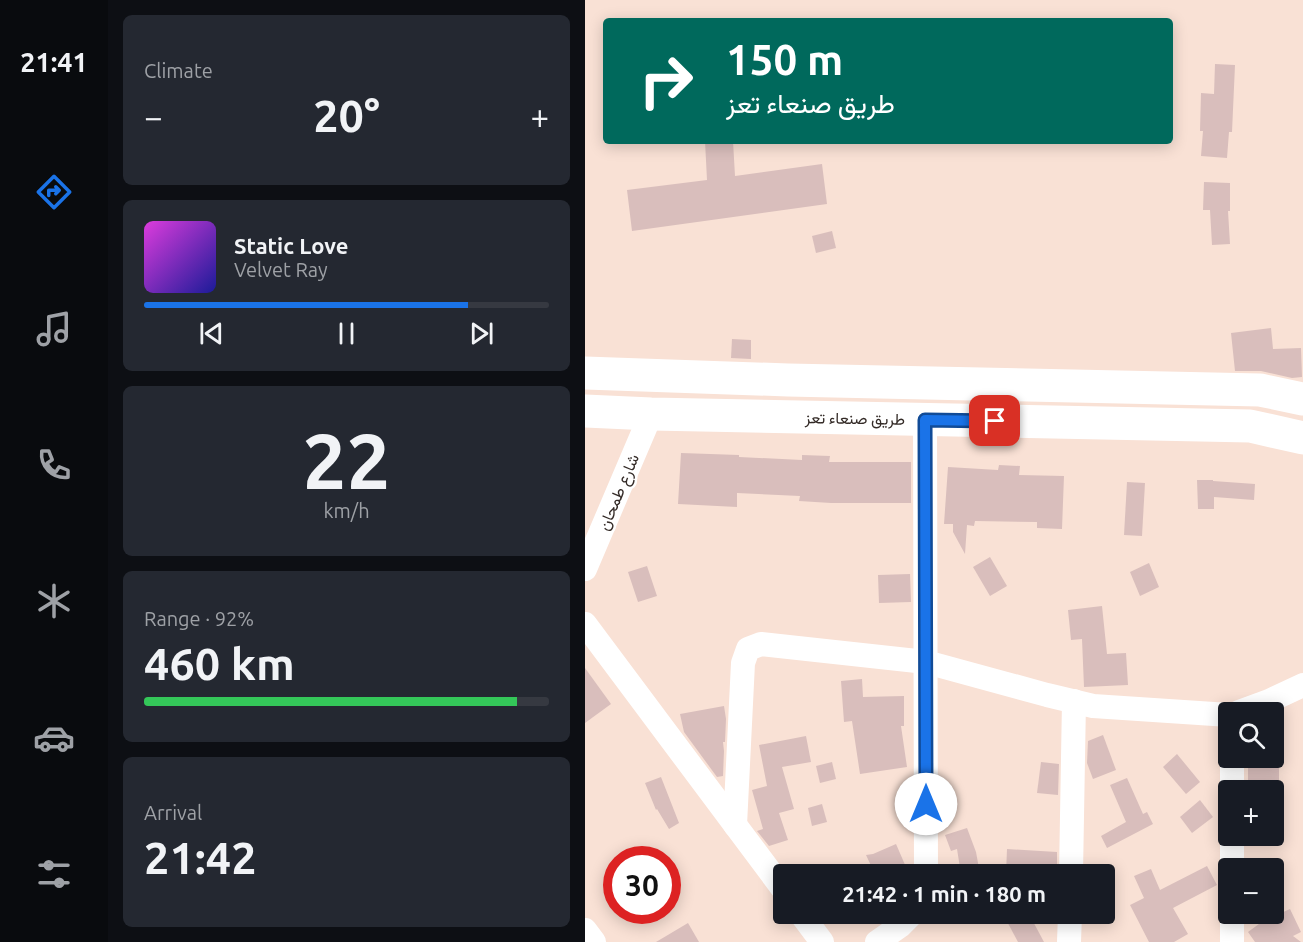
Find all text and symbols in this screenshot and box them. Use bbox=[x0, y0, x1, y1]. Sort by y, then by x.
text: 150 m bbox=[726, 36, 843, 83]
icon: right bbox=[627, 42, 705, 120]
text: 21:41 bbox=[20, 47, 88, 77]
text: Climate bbox=[144, 59, 213, 82]
text: طريق صنعاء تعز bbox=[726, 88, 895, 118]
text: 20° bbox=[313, 90, 380, 141]
text: − bbox=[144, 98, 163, 135]
text: + bbox=[530, 98, 549, 135]
icon: directions bbox=[33, 171, 75, 213]
text: Static Love bbox=[234, 233, 349, 258]
text: Velvet Ray bbox=[234, 258, 328, 281]
icon: music bbox=[33, 308, 75, 350]
icon: previous bbox=[195, 317, 228, 350]
icon: pause bbox=[330, 317, 363, 350]
icon: next bbox=[465, 317, 498, 350]
pin bbox=[969, 395, 1020, 446]
icon: arrive bbox=[978, 404, 1011, 437]
street label: طريق صنعاء تعز bbox=[804, 408, 905, 430]
text: 22 bbox=[303, 416, 390, 504]
icon: phone bbox=[33, 444, 75, 486]
street label: شارع طمحان bbox=[594, 451, 645, 534]
text: km/h bbox=[323, 499, 370, 522]
icon: climate bbox=[33, 580, 75, 622]
text: Range · 92% bbox=[144, 607, 254, 630]
text: 460 km bbox=[144, 638, 295, 689]
map controls bbox=[1218, 702, 1284, 924]
button: search bbox=[1218, 702, 1284, 768]
icon: car bbox=[33, 717, 75, 759]
position arrow bbox=[894, 772, 958, 836]
button: + bbox=[1218, 780, 1284, 846]
text: Arrival bbox=[144, 801, 202, 824]
text: 21:42 bbox=[144, 832, 257, 883]
speed limit sign: 30 bbox=[603, 846, 681, 924]
icon: filters bbox=[33, 853, 75, 895]
button: − bbox=[1218, 858, 1284, 924]
text: 21:42 · 1 min · 180 m bbox=[842, 881, 1046, 906]

